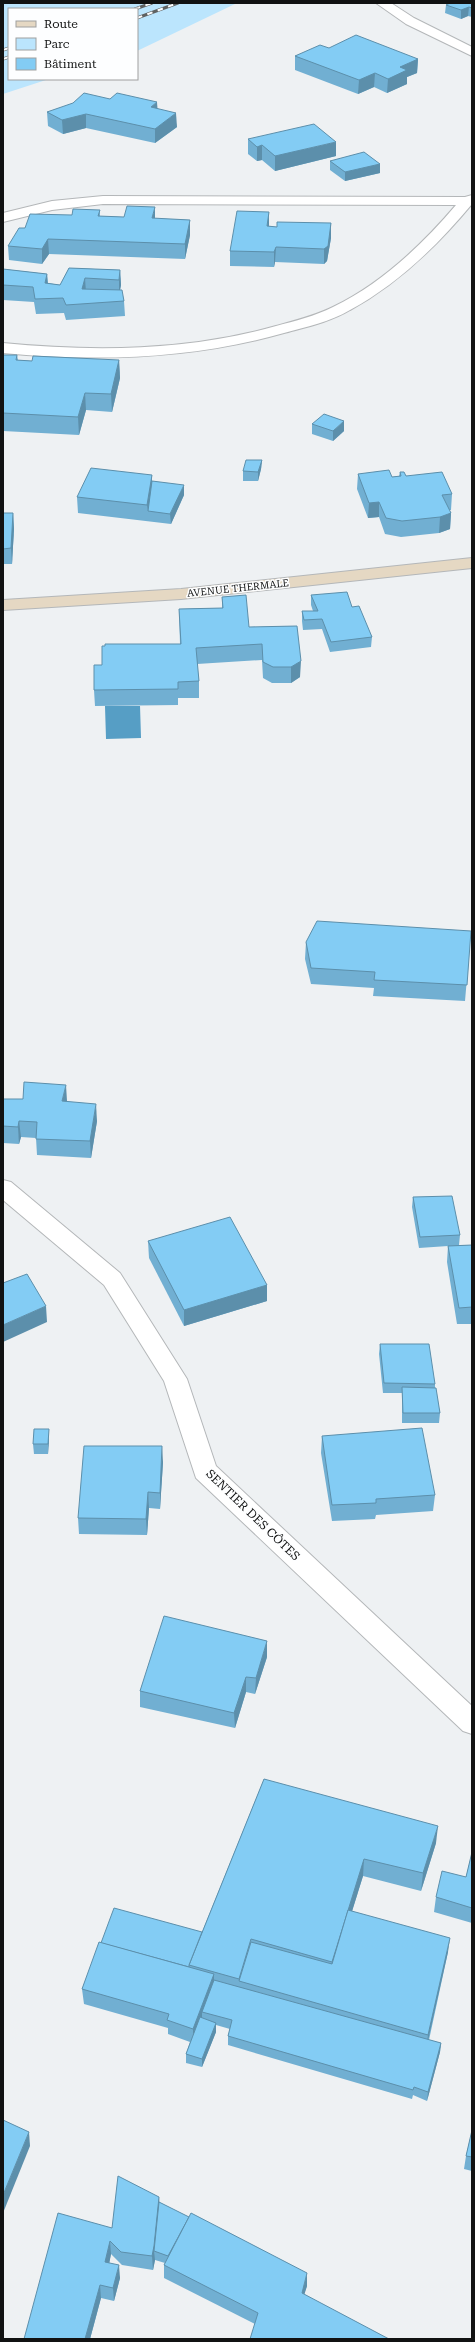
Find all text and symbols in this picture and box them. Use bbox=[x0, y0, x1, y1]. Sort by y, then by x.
legend bbox=[8, 8, 138, 80]
text: Route bbox=[44, 17, 78, 31]
text: Parc bbox=[44, 37, 70, 51]
text: Bâtiment bbox=[44, 57, 97, 71]
street label: AVENUE THERMALE bbox=[187, 577, 289, 599]
street label: SENTIER DES CÔTES bbox=[203, 1467, 303, 1563]

